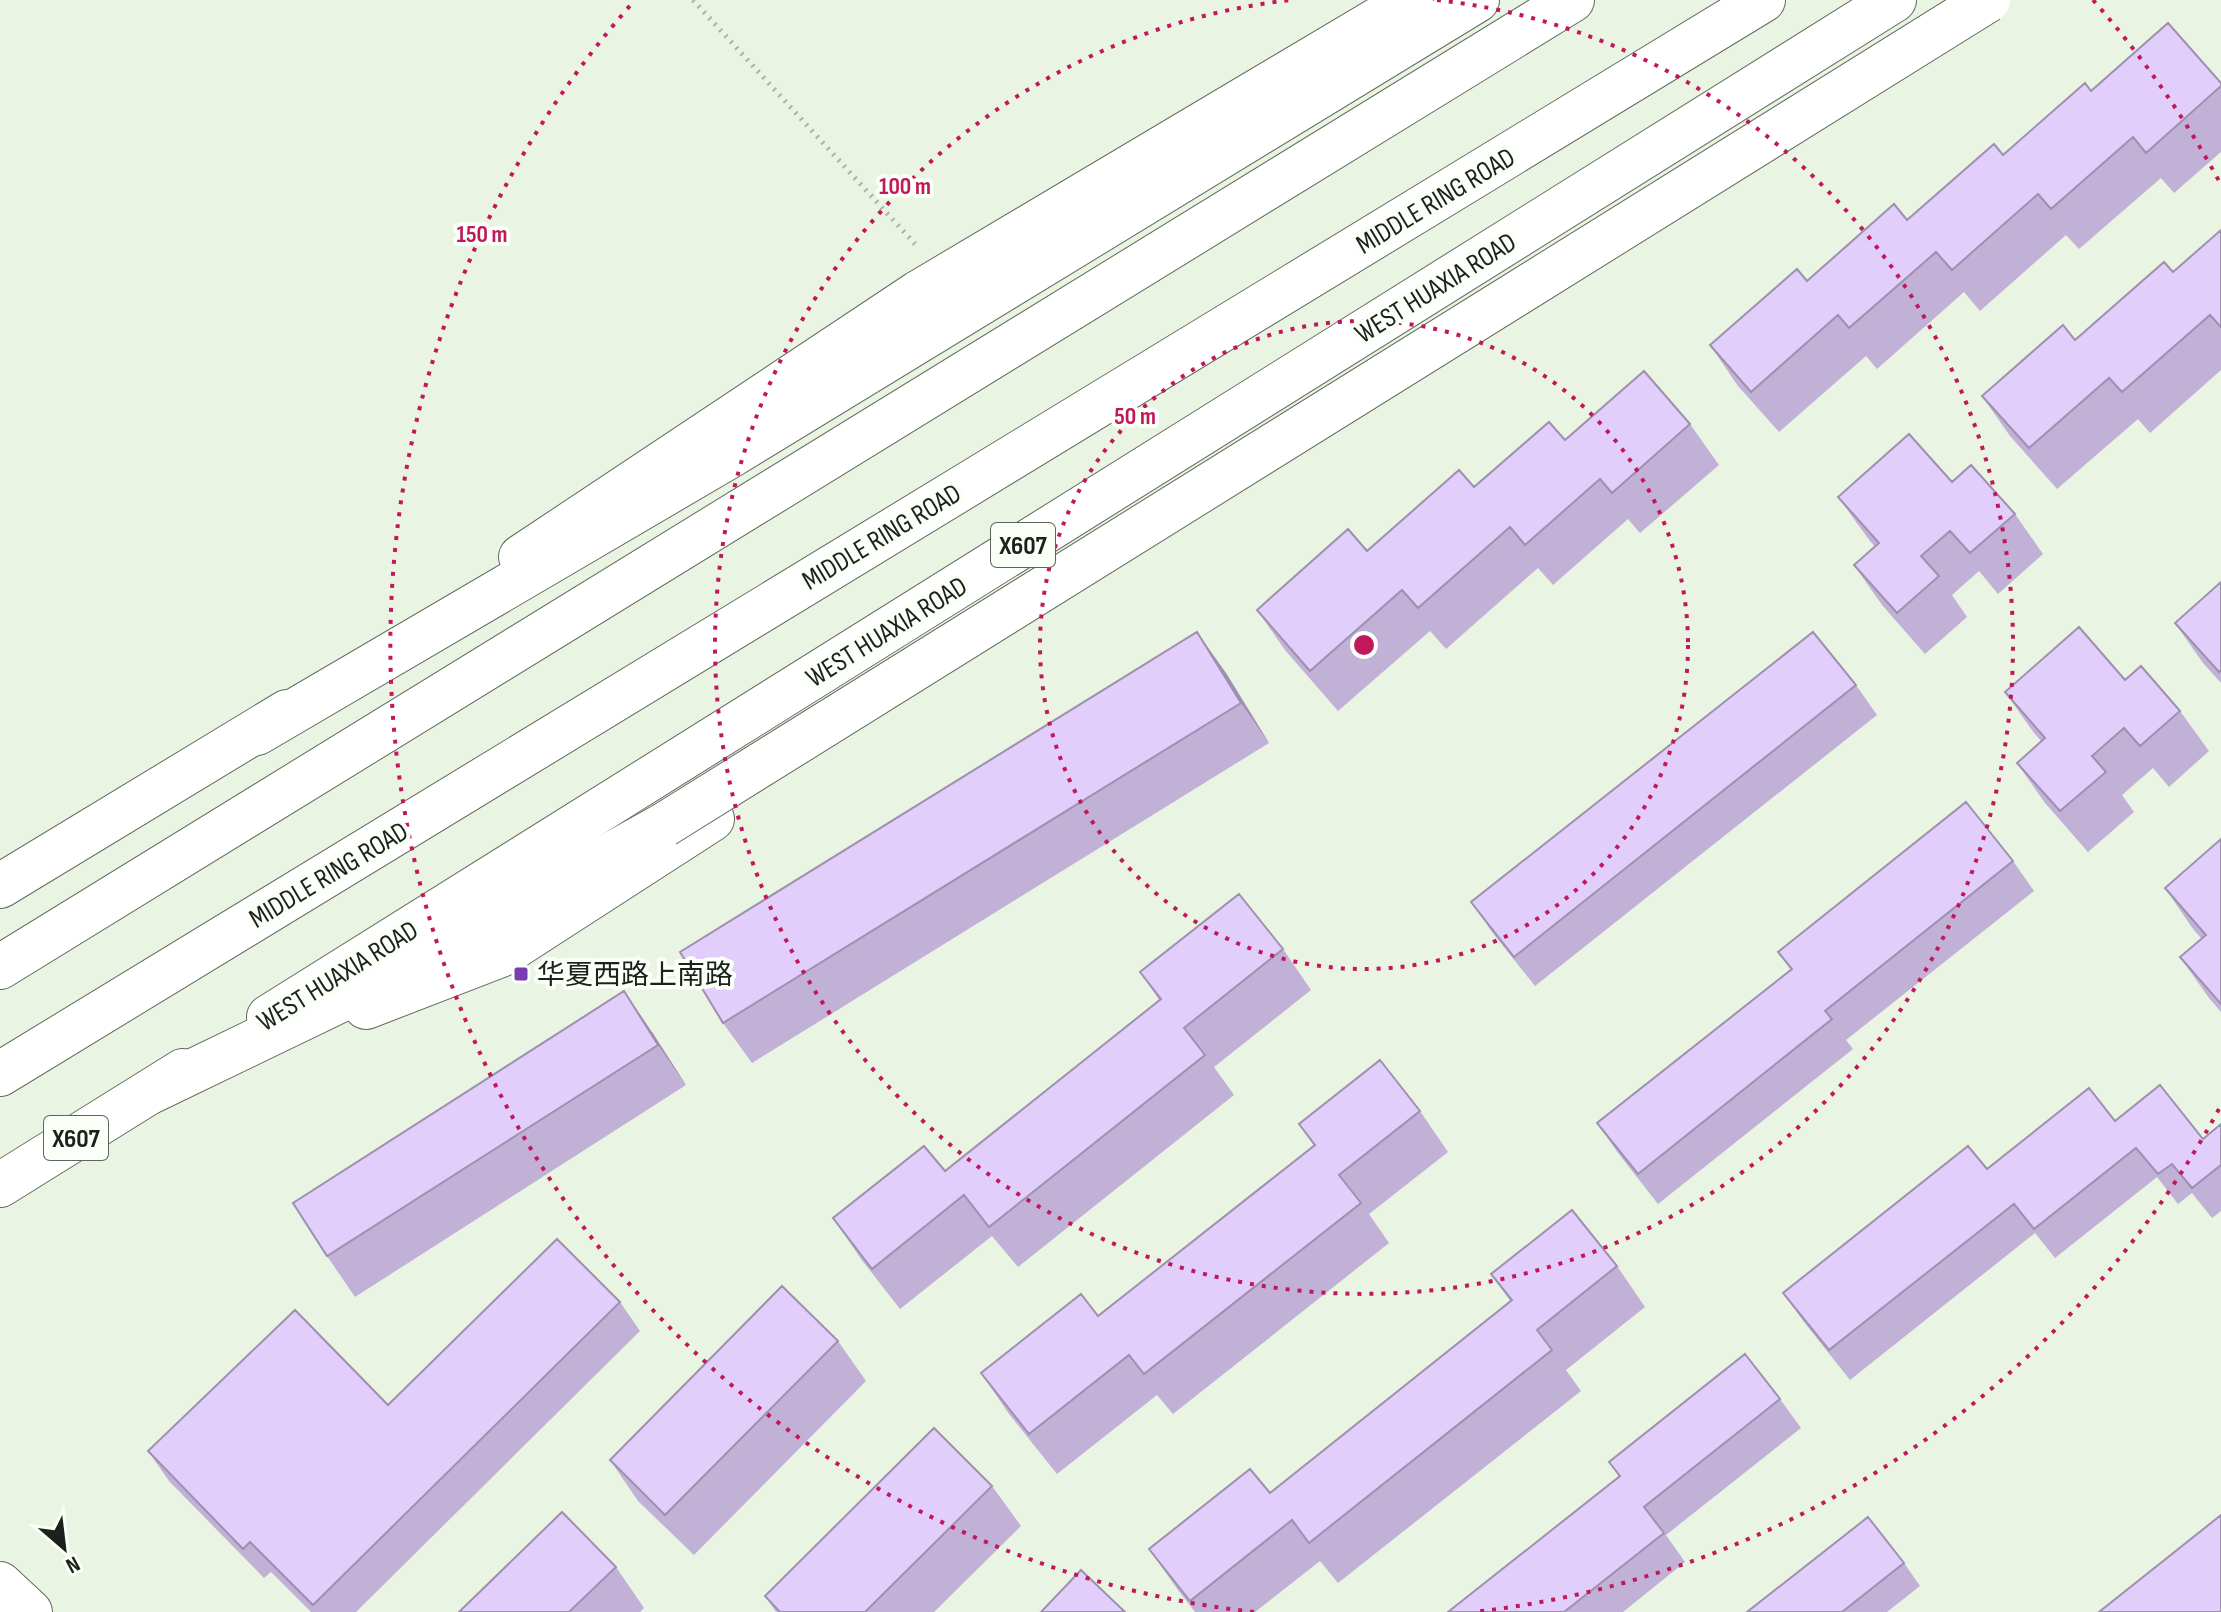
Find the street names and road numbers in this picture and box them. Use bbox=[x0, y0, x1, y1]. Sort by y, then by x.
street label: MIDDLE RING ROAD bbox=[1350, 141, 1521, 262]
street label: WEST HUAXIA ROAD bbox=[1349, 226, 1522, 351]
street label: MIDDLE RING ROAD bbox=[796, 477, 967, 598]
road number: X607 bbox=[991, 523, 1055, 567]
street label: WEST HUAXIA ROAD bbox=[800, 570, 973, 695]
street label: MIDDLE RING ROAD bbox=[243, 815, 414, 936]
street label: WEST HUAXIA ROAD bbox=[251, 914, 424, 1039]
road number: X607 bbox=[44, 1116, 108, 1160]

